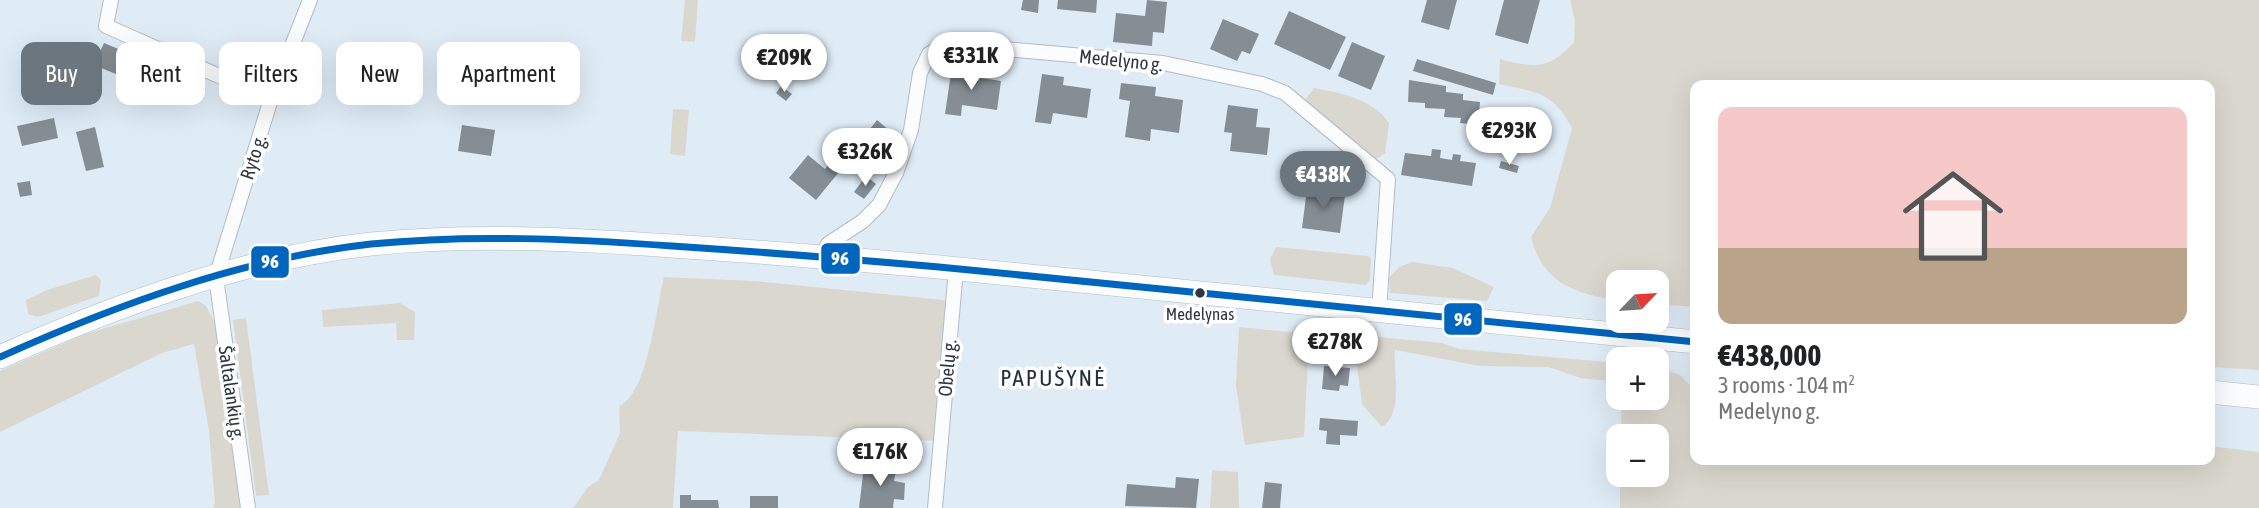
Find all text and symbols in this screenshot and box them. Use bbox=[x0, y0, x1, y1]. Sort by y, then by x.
pin: €331K bbox=[922, 32, 1020, 92]
pin: €209K bbox=[735, 34, 833, 94]
chip: Buy bbox=[21, 42, 102, 105]
chip: Rent bbox=[116, 42, 205, 105]
chip: Filters bbox=[219, 42, 322, 105]
chip: New bbox=[336, 42, 423, 105]
chip: Apartment bbox=[437, 42, 580, 105]
text: €331K bbox=[944, 42, 998, 68]
text: €209K bbox=[757, 44, 811, 70]
street label: Medelyno g. bbox=[1078, 45, 1164, 75]
pin: €293K bbox=[1460, 108, 1558, 167]
text: €293K bbox=[1482, 117, 1536, 143]
pin: €326K bbox=[816, 128, 914, 188]
street label: Ryto g. bbox=[235, 132, 271, 182]
text: €326K bbox=[838, 138, 892, 164]
pin: €438K bbox=[1274, 152, 1372, 211]
icon: home bbox=[1890, 153, 2016, 279]
text: €438K bbox=[1296, 161, 1350, 187]
line badge: 96 bbox=[820, 242, 861, 275]
line badge: 96 bbox=[250, 245, 290, 279]
text: 96 bbox=[831, 247, 849, 269]
text: 96 bbox=[261, 250, 279, 272]
north arrow bbox=[1606, 270, 1670, 332]
map controls bbox=[1606, 270, 1669, 487]
marker: Medelynas bbox=[1193, 286, 1207, 300]
line badge: 96 bbox=[1443, 302, 1483, 336]
place label: Medelynas bbox=[1166, 304, 1234, 324]
text: 96 bbox=[1454, 308, 1472, 330]
pin: €278K bbox=[1286, 318, 1384, 378]
text: €278K bbox=[1308, 328, 1362, 354]
text: €438,000 bbox=[1718, 338, 1821, 372]
street label: Obelų g. bbox=[934, 339, 960, 397]
street label: Šaltalankių g. bbox=[215, 345, 249, 441]
button: + bbox=[1606, 347, 1669, 410]
district label: PAPUŠYNĖ bbox=[1000, 365, 1106, 391]
text: 3 rooms · 104 m² bbox=[1718, 372, 1855, 398]
text: Medelyno g. bbox=[1718, 398, 1820, 424]
button: − bbox=[1606, 424, 1669, 487]
pin: €176K bbox=[831, 428, 929, 488]
text: €176K bbox=[853, 438, 907, 464]

